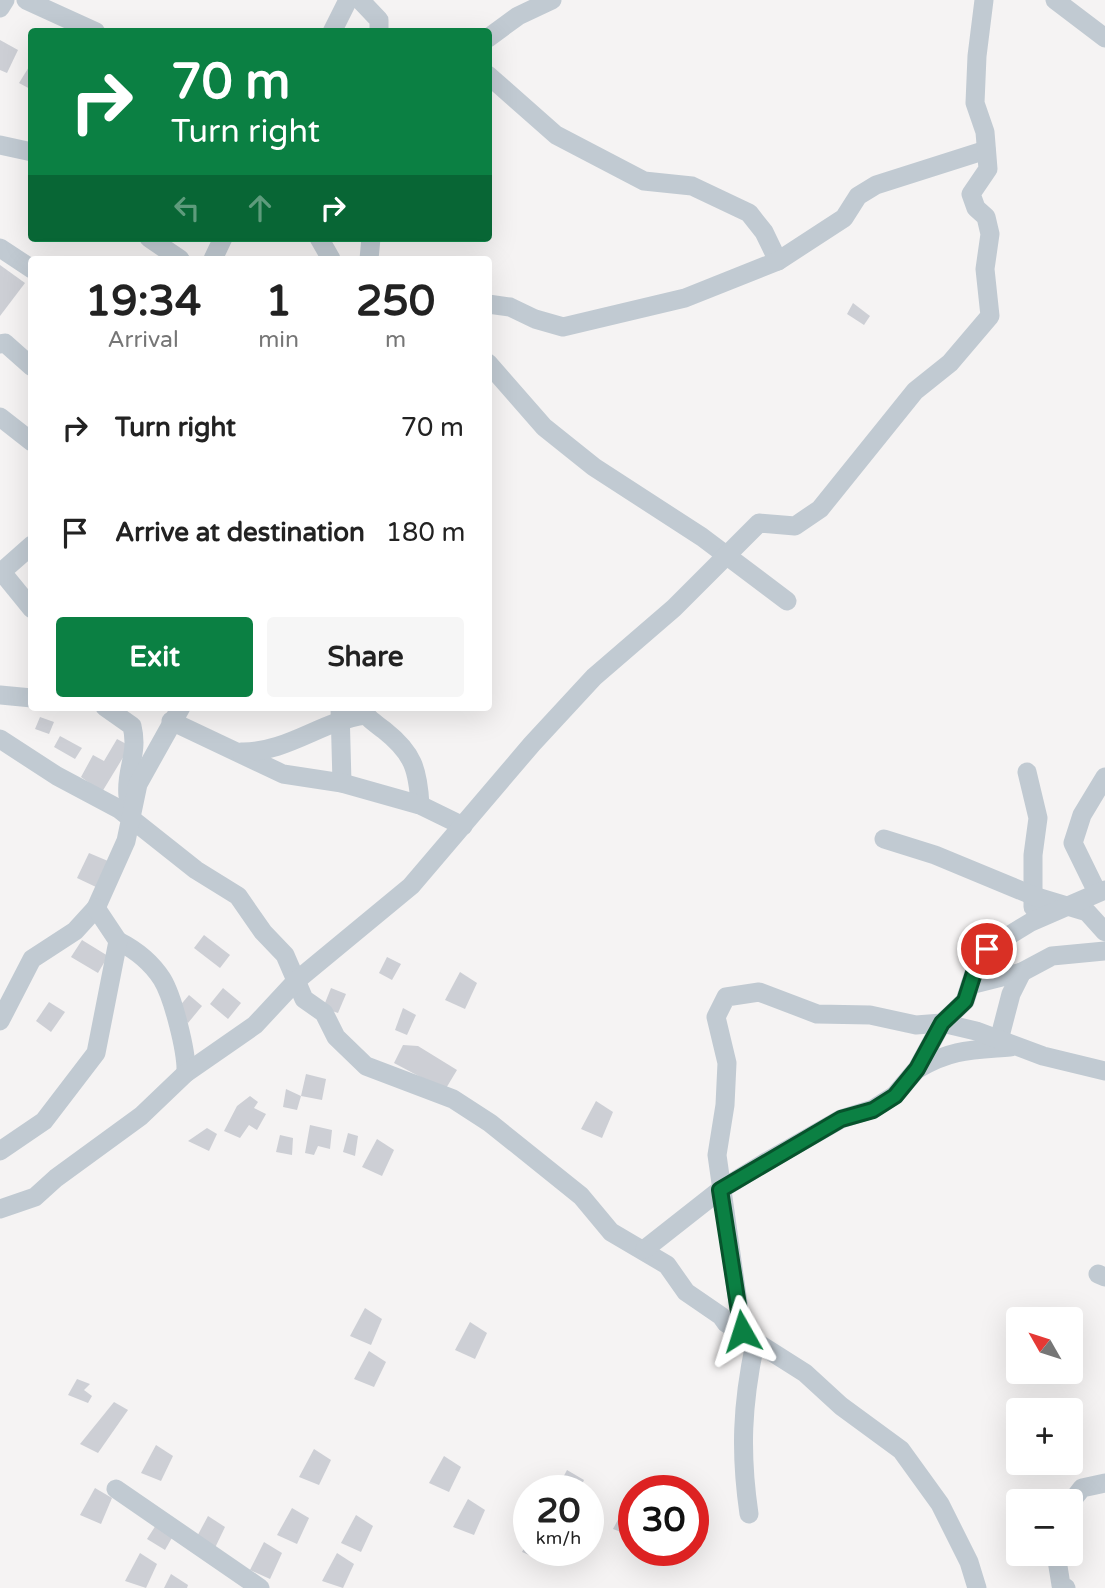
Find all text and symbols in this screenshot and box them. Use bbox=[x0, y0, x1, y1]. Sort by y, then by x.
text: 70 m bbox=[171, 53, 290, 112]
icon: right bbox=[56, 56, 147, 147]
text: Turn right bbox=[171, 113, 320, 151]
icon: left bbox=[168, 189, 206, 227]
icon: ahead bbox=[241, 189, 279, 227]
icon: right bbox=[314, 189, 352, 227]
text: 19:34 bbox=[85, 276, 201, 327]
text: 1 bbox=[265, 276, 292, 327]
text: 250 bbox=[356, 276, 435, 327]
text: Arrival bbox=[108, 326, 179, 354]
text: min bbox=[258, 326, 299, 354]
text: m bbox=[385, 326, 406, 354]
icon: right bbox=[56, 409, 94, 447]
text: Turn right bbox=[115, 412, 236, 443]
text: 70 m bbox=[401, 412, 464, 443]
icon: arrive bbox=[56, 514, 94, 552]
text: Arrive at destination bbox=[115, 517, 365, 548]
text: 180 m bbox=[386, 517, 465, 548]
button: Exit bbox=[56, 617, 253, 697]
button: Share bbox=[267, 617, 464, 697]
pin bbox=[957, 919, 1017, 979]
icon: arrive bbox=[968, 930, 1006, 968]
position arrow bbox=[705, 1294, 779, 1368]
north arrow bbox=[1006, 1307, 1083, 1384]
map controls bbox=[1006, 1307, 1083, 1566]
button: + bbox=[1006, 1398, 1083, 1475]
speed limit sign: 30 bbox=[618, 1475, 709, 1566]
button: − bbox=[1006, 1489, 1083, 1566]
text: 20 bbox=[537, 1490, 580, 1532]
text: km/h bbox=[536, 1527, 581, 1549]

